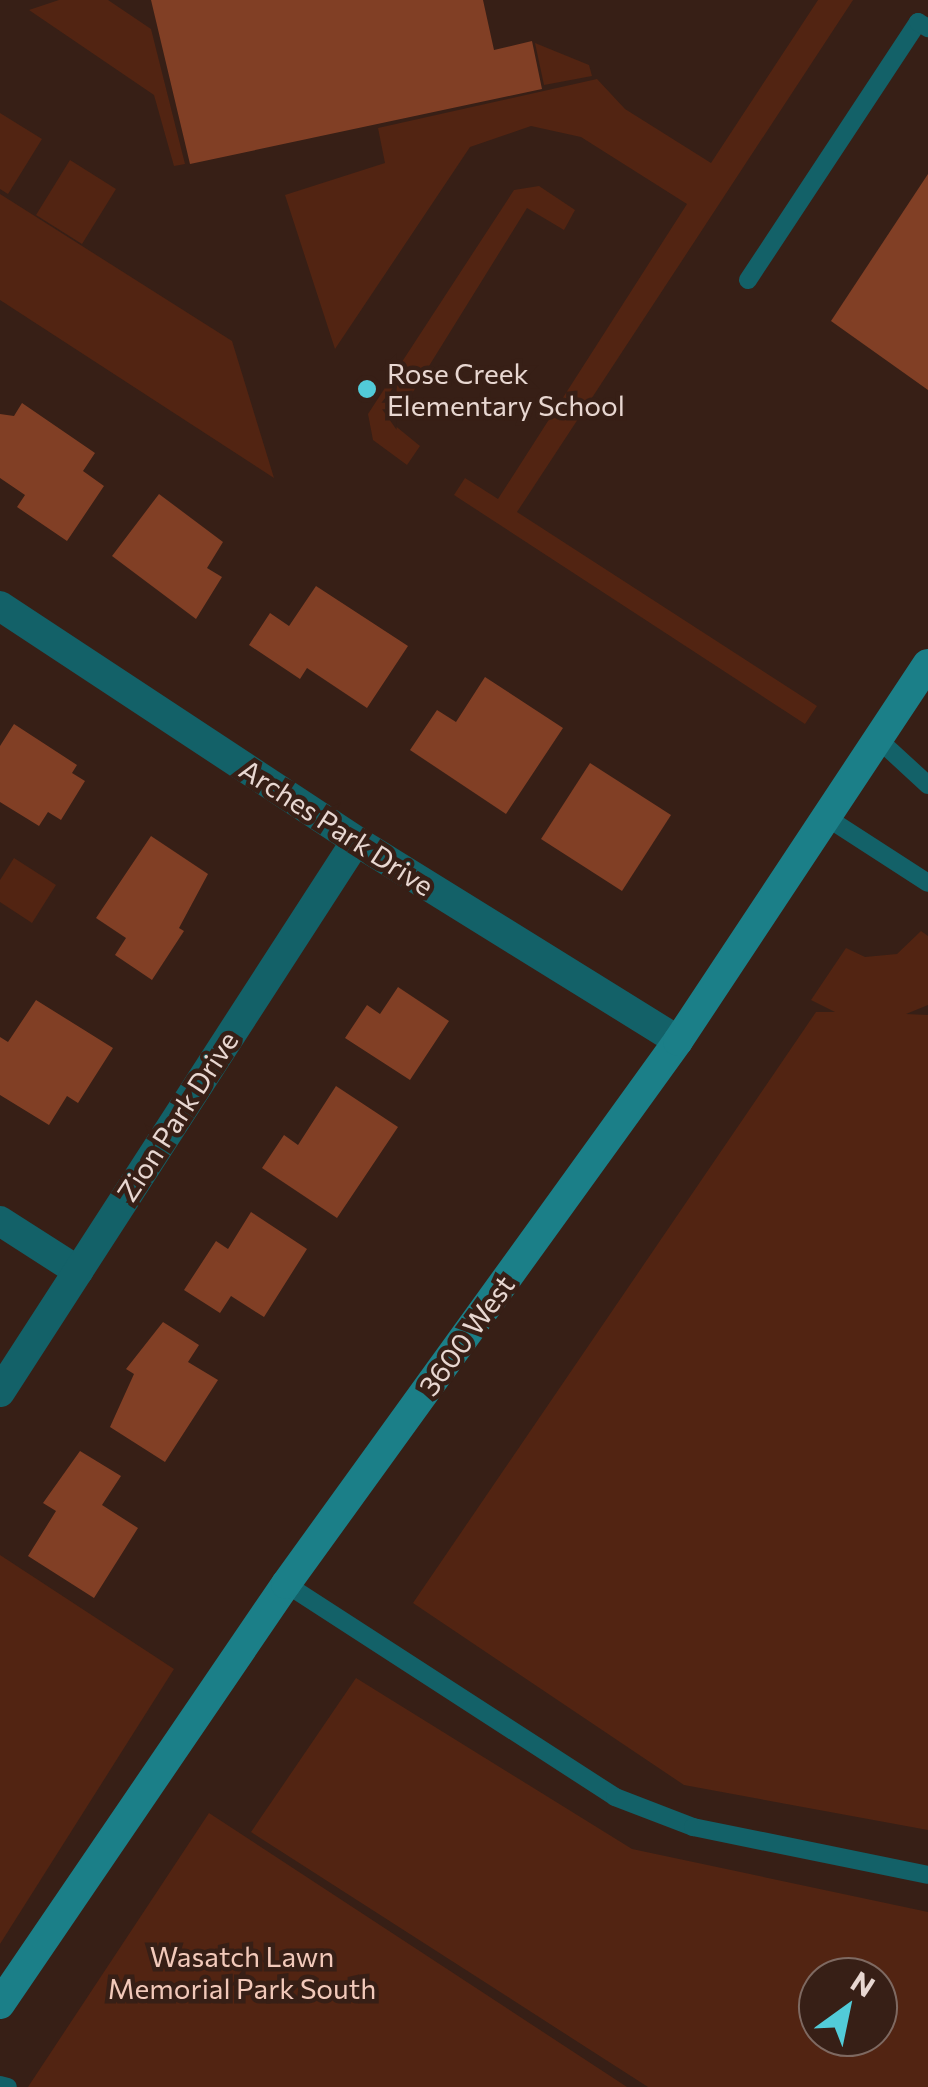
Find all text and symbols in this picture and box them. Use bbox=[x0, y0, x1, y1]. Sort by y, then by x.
place label: Rose Creek Elementary School bbox=[387, 356, 625, 422]
marker: Rose Creek Elementary School bbox=[356, 378, 378, 400]
street label: Arches Park Drive bbox=[234, 752, 440, 902]
street label: Zion Park Drive bbox=[110, 1025, 244, 1207]
street label: 3600 West bbox=[411, 1268, 521, 1402]
park label: Wasatch Lawn Memorial Park South bbox=[108, 1939, 376, 2005]
north arrow bbox=[798, 1957, 898, 2057]
text: N bbox=[845, 1964, 881, 2003]

